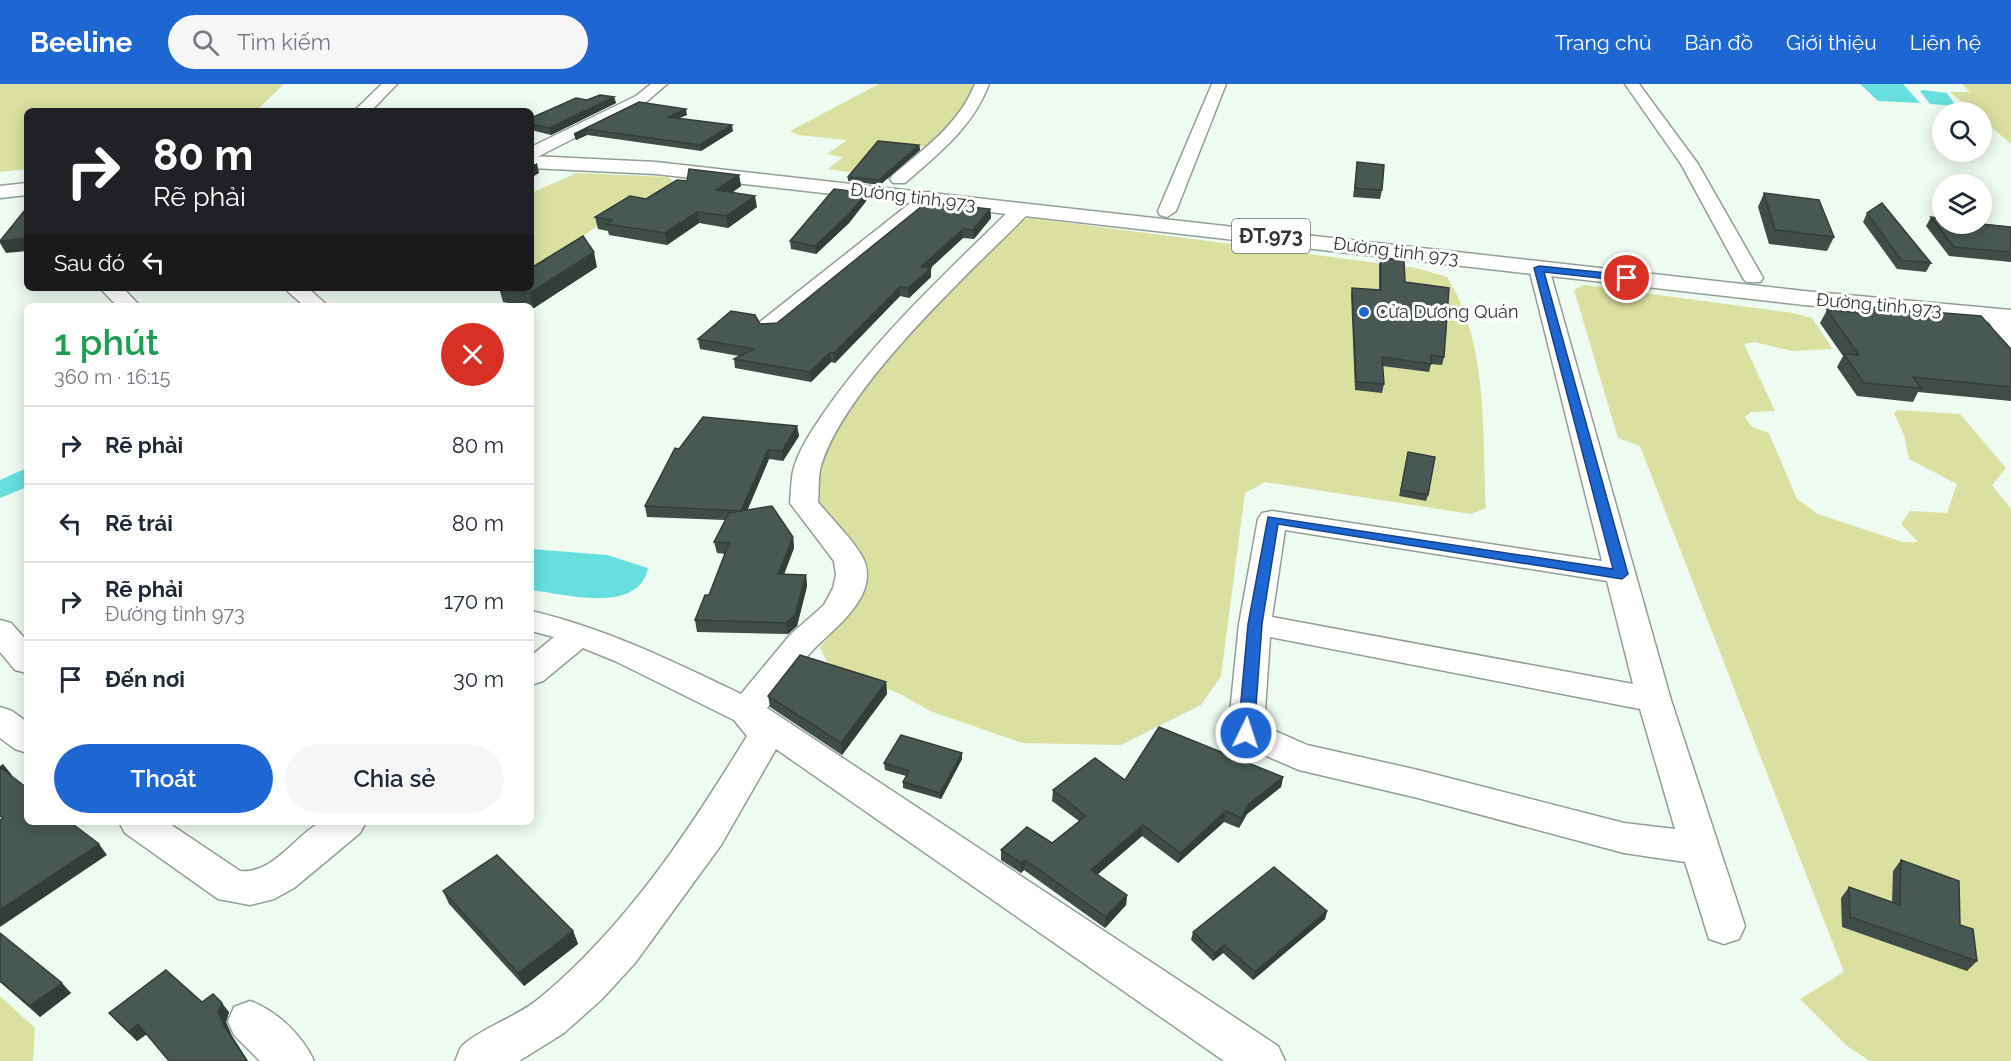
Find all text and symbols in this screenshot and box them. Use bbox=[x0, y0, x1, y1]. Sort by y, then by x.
search box bbox=[168, 15, 588, 69]
text: Beeline bbox=[30, 26, 132, 59]
icon: search bbox=[189, 26, 222, 59]
text: Tìm kiếm bbox=[237, 29, 331, 55]
text: Trang chủ bbox=[1555, 30, 1651, 55]
text: Bản đồ bbox=[1684, 30, 1753, 55]
text: Giới thiệu bbox=[1786, 30, 1877, 55]
text: Liên hệ bbox=[1910, 30, 1981, 55]
map controls bbox=[1932, 102, 1992, 234]
button: search bbox=[1932, 102, 1992, 162]
text: 80 m bbox=[153, 131, 253, 180]
icon: right bbox=[54, 132, 132, 210]
button: layers bbox=[1932, 174, 1992, 234]
street label: Đường tỉnh 973 bbox=[849, 178, 977, 215]
text: Rẽ phải bbox=[153, 181, 246, 212]
road number: ĐT.973 bbox=[1232, 219, 1310, 253]
street label: Đường tỉnh 973 bbox=[1332, 232, 1460, 269]
icon: left bbox=[137, 246, 170, 279]
text: Sau đó bbox=[54, 250, 125, 276]
pin bbox=[1601, 252, 1652, 303]
icon: arrive bbox=[1610, 261, 1643, 294]
street label: Đường tỉnh 973 bbox=[1815, 289, 1943, 320]
place label: Cửa Dương Quán bbox=[1376, 301, 1518, 322]
marker: Cửa Dương Quán bbox=[1357, 305, 1371, 319]
text: 1 phút bbox=[54, 321, 159, 363]
button: close bbox=[441, 323, 504, 386]
text: 360 m · 16:15 bbox=[54, 365, 170, 389]
icon: right bbox=[54, 429, 87, 462]
text: Rẽ phải bbox=[105, 432, 183, 458]
text: 80 m bbox=[452, 432, 504, 458]
icon: left bbox=[54, 507, 87, 540]
text: Rẽ trái bbox=[105, 510, 173, 536]
text: 80 m bbox=[452, 510, 504, 536]
text: Rẽ phải bbox=[105, 576, 183, 602]
icon: right bbox=[54, 585, 87, 618]
text: 170 m bbox=[444, 588, 504, 614]
text: Đường tỉnh 973 bbox=[105, 602, 245, 626]
icon: arrive bbox=[54, 663, 87, 696]
text: Đến nơi bbox=[105, 666, 185, 692]
text: 30 m bbox=[453, 666, 504, 692]
position arrow bbox=[1214, 701, 1278, 765]
button: Thoát bbox=[54, 744, 273, 813]
button: Chia sẻ bbox=[285, 744, 504, 813]

